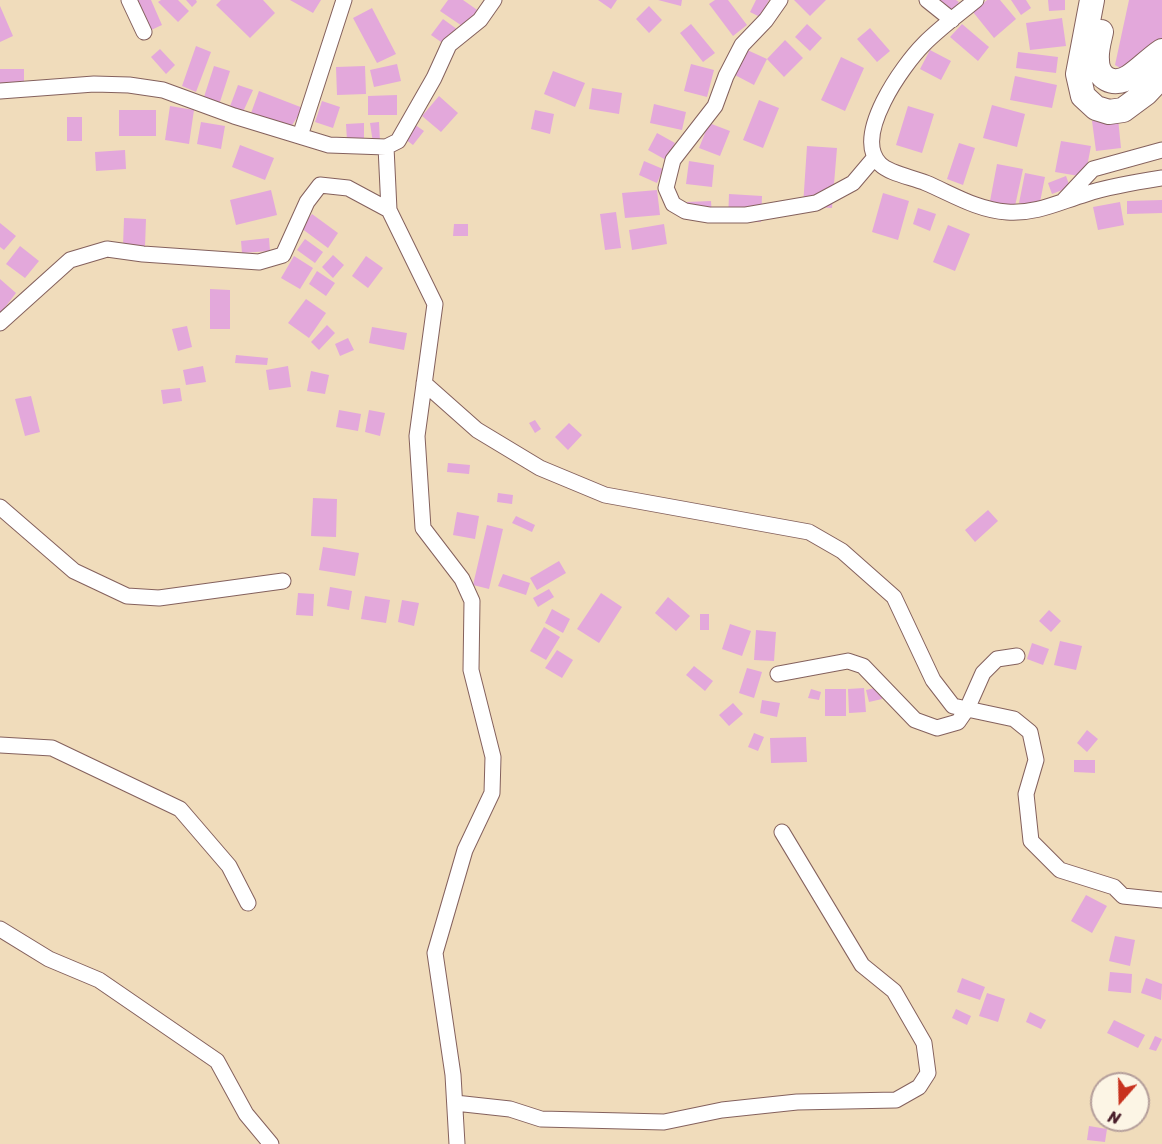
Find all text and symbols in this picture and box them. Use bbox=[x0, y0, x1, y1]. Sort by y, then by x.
north arrow bbox=[1090, 1072, 1150, 1132]
text: N bbox=[1104, 1102, 1125, 1133]

